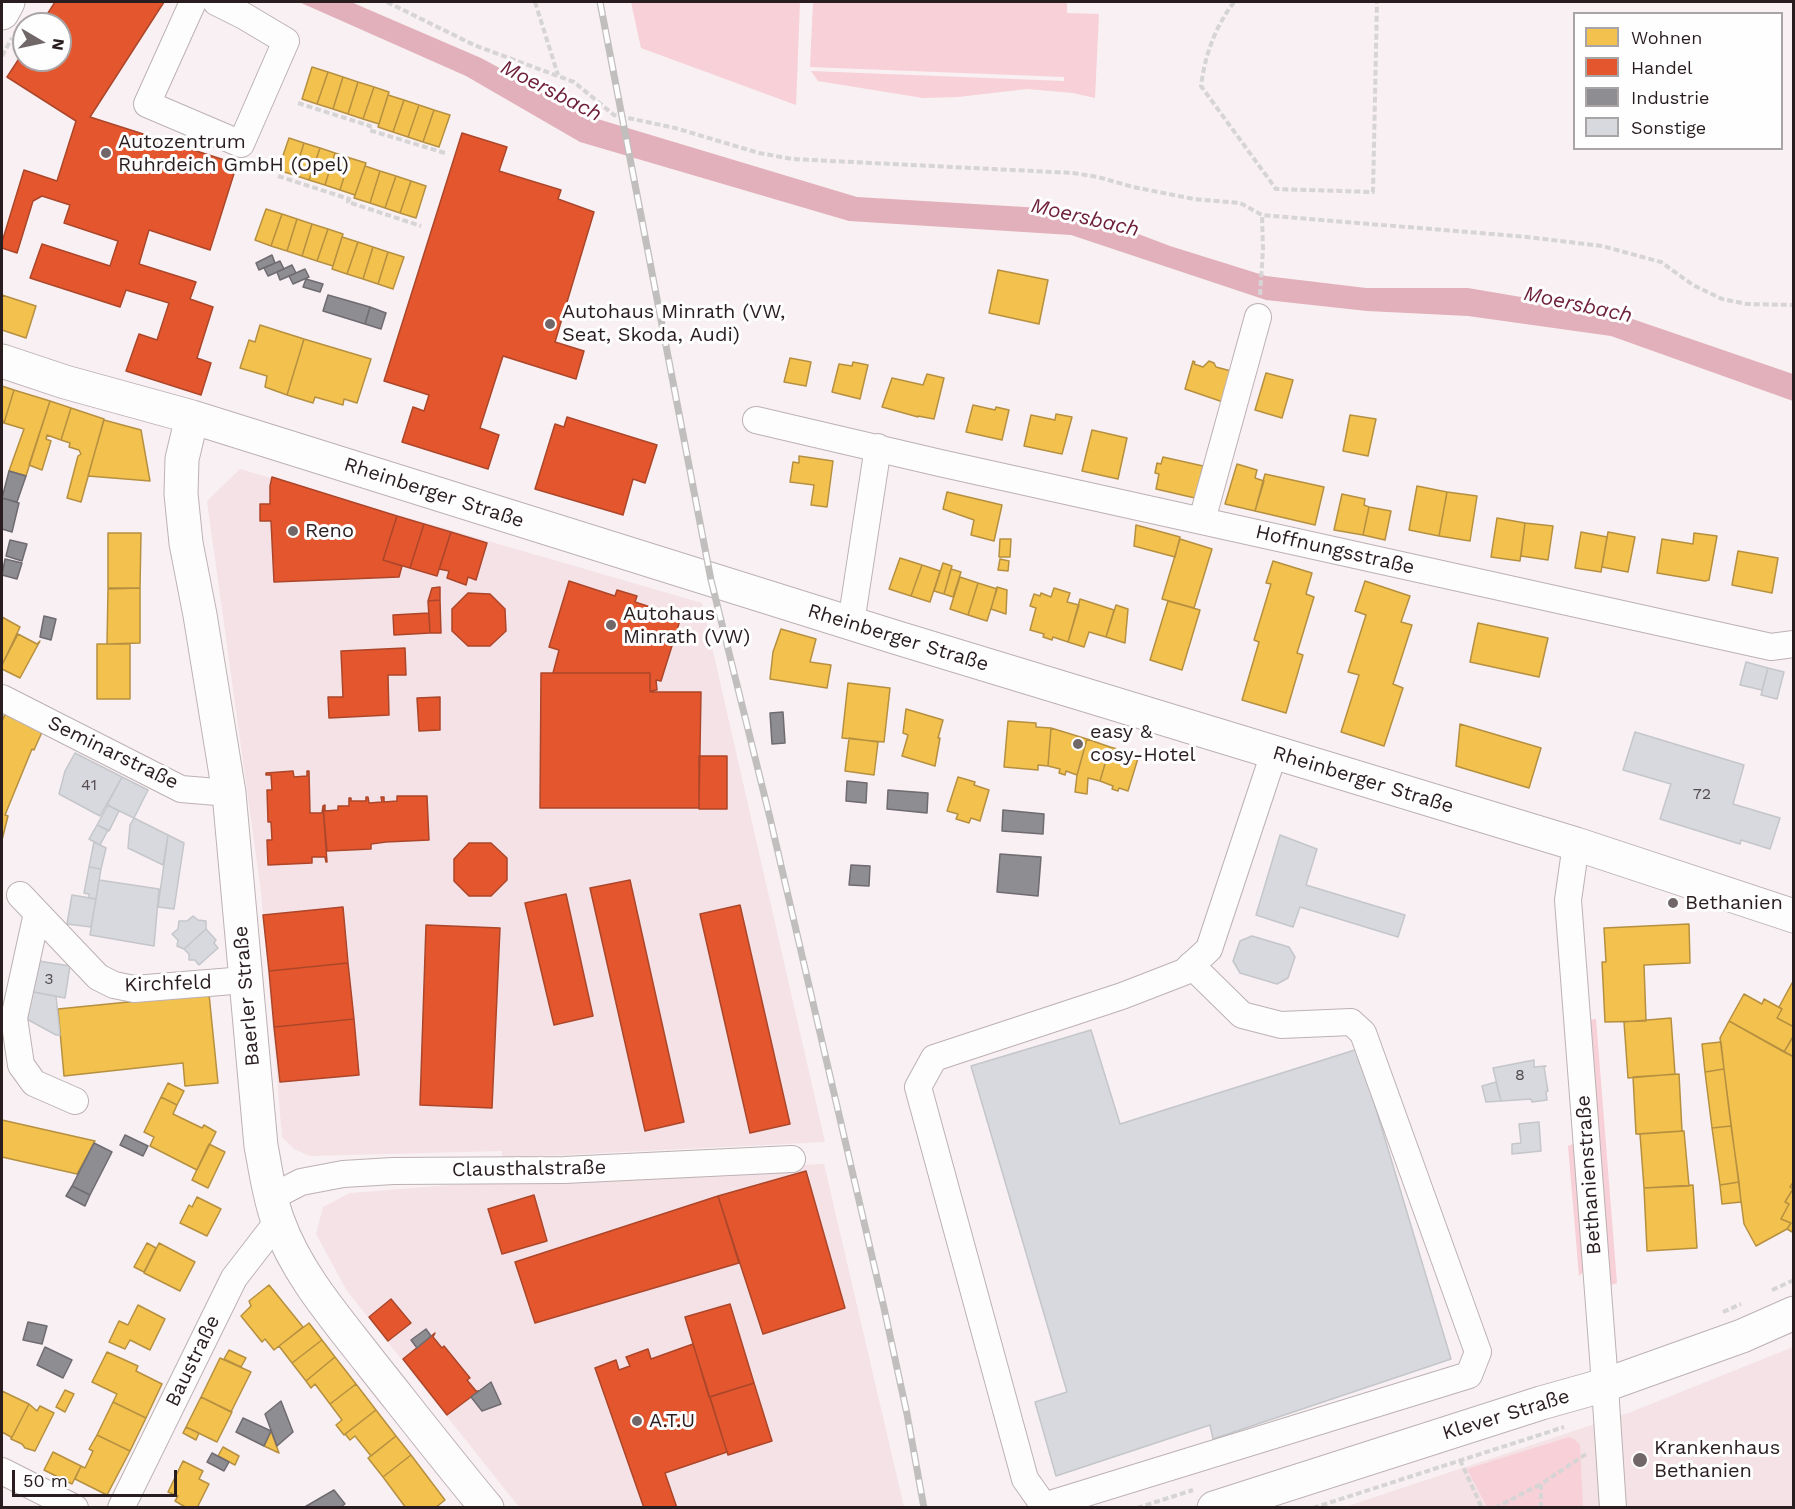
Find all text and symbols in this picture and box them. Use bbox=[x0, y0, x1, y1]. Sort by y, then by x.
north arrow bbox=[12, 12, 72, 72]
legend bbox=[1573, 12, 1783, 150]
text: Wohnen bbox=[1631, 27, 1702, 48]
text: N bbox=[48, 37, 69, 52]
water label: Moersbach bbox=[496, 55, 606, 127]
text: Handel bbox=[1631, 57, 1693, 78]
text: Industrie bbox=[1631, 87, 1709, 108]
text: Sonstige bbox=[1631, 117, 1706, 138]
place label: Autozentrum Ruhrdeich GmbH (Opel) bbox=[118, 130, 349, 177]
marker: Autozentrum Ruhrdeich GmbH (Opel) bbox=[99, 146, 113, 160]
water label: Moersbach bbox=[1029, 193, 1141, 243]
water label: Moersbach bbox=[1522, 281, 1634, 329]
place label: Autohaus Minrath (VW, Seat, Skoda, Audi) bbox=[562, 300, 785, 347]
marker: Autohaus Minrath (VW, Seat, Skoda, Audi) bbox=[543, 317, 557, 331]
street label: Rheinberger Straße bbox=[341, 453, 527, 533]
place label: Reno bbox=[305, 519, 354, 543]
street label: Hoffnungsstraße bbox=[1253, 520, 1417, 580]
marker: Reno bbox=[286, 524, 300, 538]
street label: Rheinberger Straße bbox=[805, 599, 991, 677]
place label: Autohaus Minrath (VW) bbox=[623, 602, 750, 649]
marker: Autohaus Minrath (VW) bbox=[604, 618, 618, 632]
street label: Seminarstraße bbox=[44, 711, 182, 795]
place label: easy & cosy-Hotel bbox=[1090, 720, 1196, 767]
marker: easy & cosy-Hotel bbox=[1071, 737, 1085, 751]
street label: Rheinberger Straße bbox=[1270, 741, 1456, 819]
house number: 41 bbox=[81, 775, 97, 795]
house number: 72 bbox=[1693, 784, 1711, 804]
place label: Bethanien bbox=[1685, 891, 1783, 915]
marker: Bethanien bbox=[1666, 896, 1680, 910]
street label: Baerler Straße bbox=[229, 925, 265, 1067]
house number: 3 bbox=[44, 969, 54, 989]
street label: Kirchfeld bbox=[124, 970, 212, 998]
house number: 8 bbox=[1515, 1065, 1525, 1085]
street label: Bethanienstraße bbox=[1571, 1094, 1607, 1256]
street label: Clausthalstraße bbox=[452, 1156, 606, 1182]
street label: Baustraße bbox=[161, 1311, 225, 1411]
street label: Klever Straße bbox=[1440, 1384, 1572, 1446]
place label: A.T.U bbox=[649, 1409, 695, 1433]
marker: A.T.U bbox=[630, 1414, 644, 1428]
place label: Krankenhaus Bethanien bbox=[1654, 1436, 1780, 1483]
marker: Krankenhaus Bethanien bbox=[1631, 1451, 1649, 1469]
scale bar bbox=[15, 1458, 180, 1496]
text: 50 m bbox=[23, 1470, 68, 1491]

